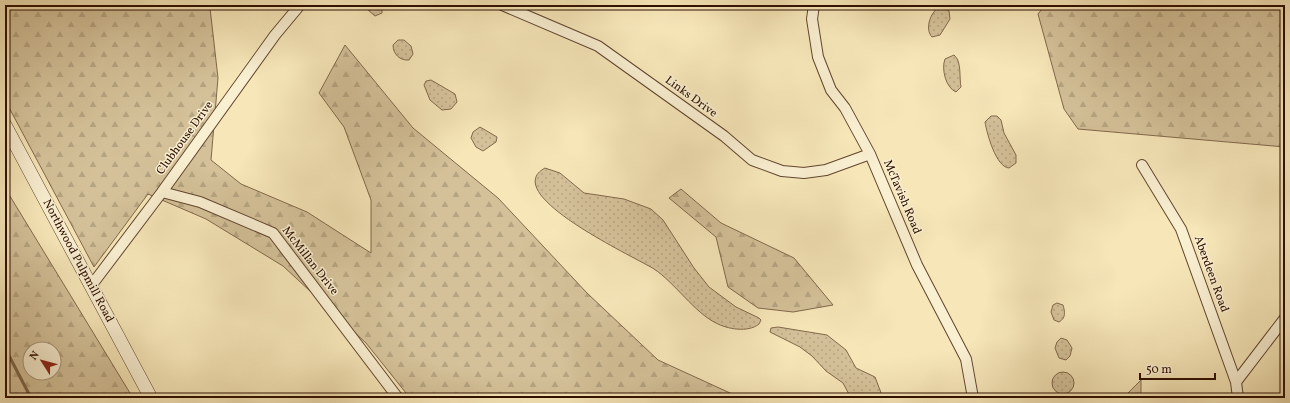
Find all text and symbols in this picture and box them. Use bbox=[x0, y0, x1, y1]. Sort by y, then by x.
street label: Links Drive bbox=[662, 73, 721, 122]
street label: Clubhouse Drive bbox=[153, 98, 217, 178]
street label: McTavish Road bbox=[879, 157, 925, 237]
street label: Northwood Pulpmill Road bbox=[39, 197, 117, 326]
street label: McMillan Drive bbox=[278, 223, 342, 299]
street label: Aberdeen Road bbox=[1190, 233, 1232, 315]
north arrow bbox=[22, 341, 62, 381]
text: N bbox=[27, 348, 44, 364]
scale bar bbox=[1140, 355, 1215, 381]
text: 50 m bbox=[1146, 362, 1172, 378]

